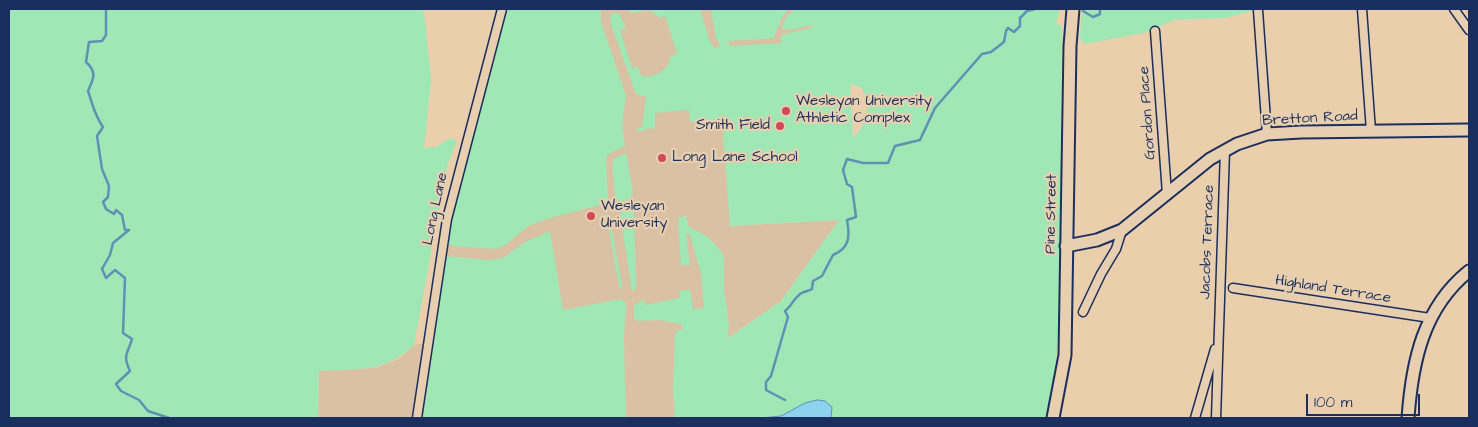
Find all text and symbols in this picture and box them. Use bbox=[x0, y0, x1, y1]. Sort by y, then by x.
street label: Gordon Place bbox=[1136, 66, 1160, 160]
place label: Wesleyan University Athletic Complex bbox=[796, 93, 932, 128]
marker: Wesleyan University Athletic Complex bbox=[780, 105, 792, 117]
street label: Bretton Road bbox=[1262, 108, 1358, 130]
place label: Smith Field bbox=[696, 117, 770, 135]
marker: Smith Field bbox=[774, 120, 786, 132]
place label: Long Lane School bbox=[672, 149, 797, 167]
marker: Long Lane School bbox=[656, 152, 668, 164]
street label: Long Lane bbox=[420, 171, 452, 247]
street label: Pine Street bbox=[1042, 174, 1062, 254]
street label: Jacobs Terrace bbox=[1197, 184, 1219, 300]
place label: Wesleyan University bbox=[601, 198, 667, 233]
marker: Wesleyan University bbox=[585, 210, 597, 222]
street label: Highland Terrace bbox=[1274, 272, 1392, 308]
scale bar bbox=[1308, 384, 1422, 416]
text: 100 m bbox=[1314, 392, 1353, 413]

